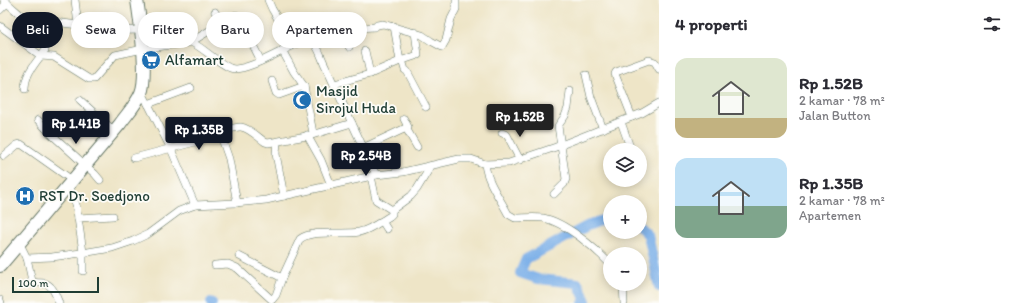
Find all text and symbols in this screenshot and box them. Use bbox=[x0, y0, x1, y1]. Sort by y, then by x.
chip: Beli bbox=[12, 12, 63, 48]
chip: Sewa bbox=[71, 12, 130, 48]
chip: Filter bbox=[138, 12, 198, 48]
chip: Baru bbox=[206, 12, 264, 48]
chip: Apartemen bbox=[272, 12, 367, 48]
icon: filters bbox=[981, 13, 1003, 35]
text: 4 properti bbox=[675, 14, 748, 34]
supermarket icon: Alfamart bbox=[140, 49, 162, 71]
place label: Alfamart bbox=[165, 51, 224, 69]
text: Rp 1.52B bbox=[799, 73, 863, 93]
icon: home bbox=[707, 74, 755, 122]
place label: Masjid Sirojul Huda bbox=[316, 82, 396, 117]
mosque icon: Masjid Sirojul Huda bbox=[291, 89, 313, 111]
text: 2 kamar · 78 m² bbox=[799, 93, 885, 108]
pin: Rp 1.52B bbox=[479, 104, 561, 138]
text: Jalan Button bbox=[799, 108, 871, 123]
text: Rp 1.52B bbox=[496, 109, 544, 124]
pin: Rp 1.41B bbox=[35, 111, 117, 145]
text: Rp 1.41B bbox=[51, 116, 101, 131]
pin: Rp 1.35B bbox=[158, 117, 240, 151]
text: Rp 1.35B bbox=[174, 122, 224, 137]
pin: Rp 2.54B bbox=[325, 143, 407, 177]
map controls bbox=[603, 143, 647, 291]
button: layers bbox=[603, 143, 647, 187]
text: Rp 2.54B bbox=[341, 148, 391, 163]
text: Rp 1.35B bbox=[799, 173, 863, 193]
icon: home bbox=[707, 174, 755, 222]
hospital icon: RST Dr. Soedjono bbox=[14, 185, 36, 207]
place label: RST Dr. Soedjono bbox=[39, 187, 150, 205]
text: 2 kamar · 78 m² bbox=[799, 193, 885, 208]
button: + bbox=[603, 195, 647, 239]
text: Apartemen bbox=[799, 208, 861, 223]
button: − bbox=[603, 247, 647, 291]
scale bar bbox=[12, 275, 99, 294]
text: 100 m bbox=[18, 277, 48, 290]

